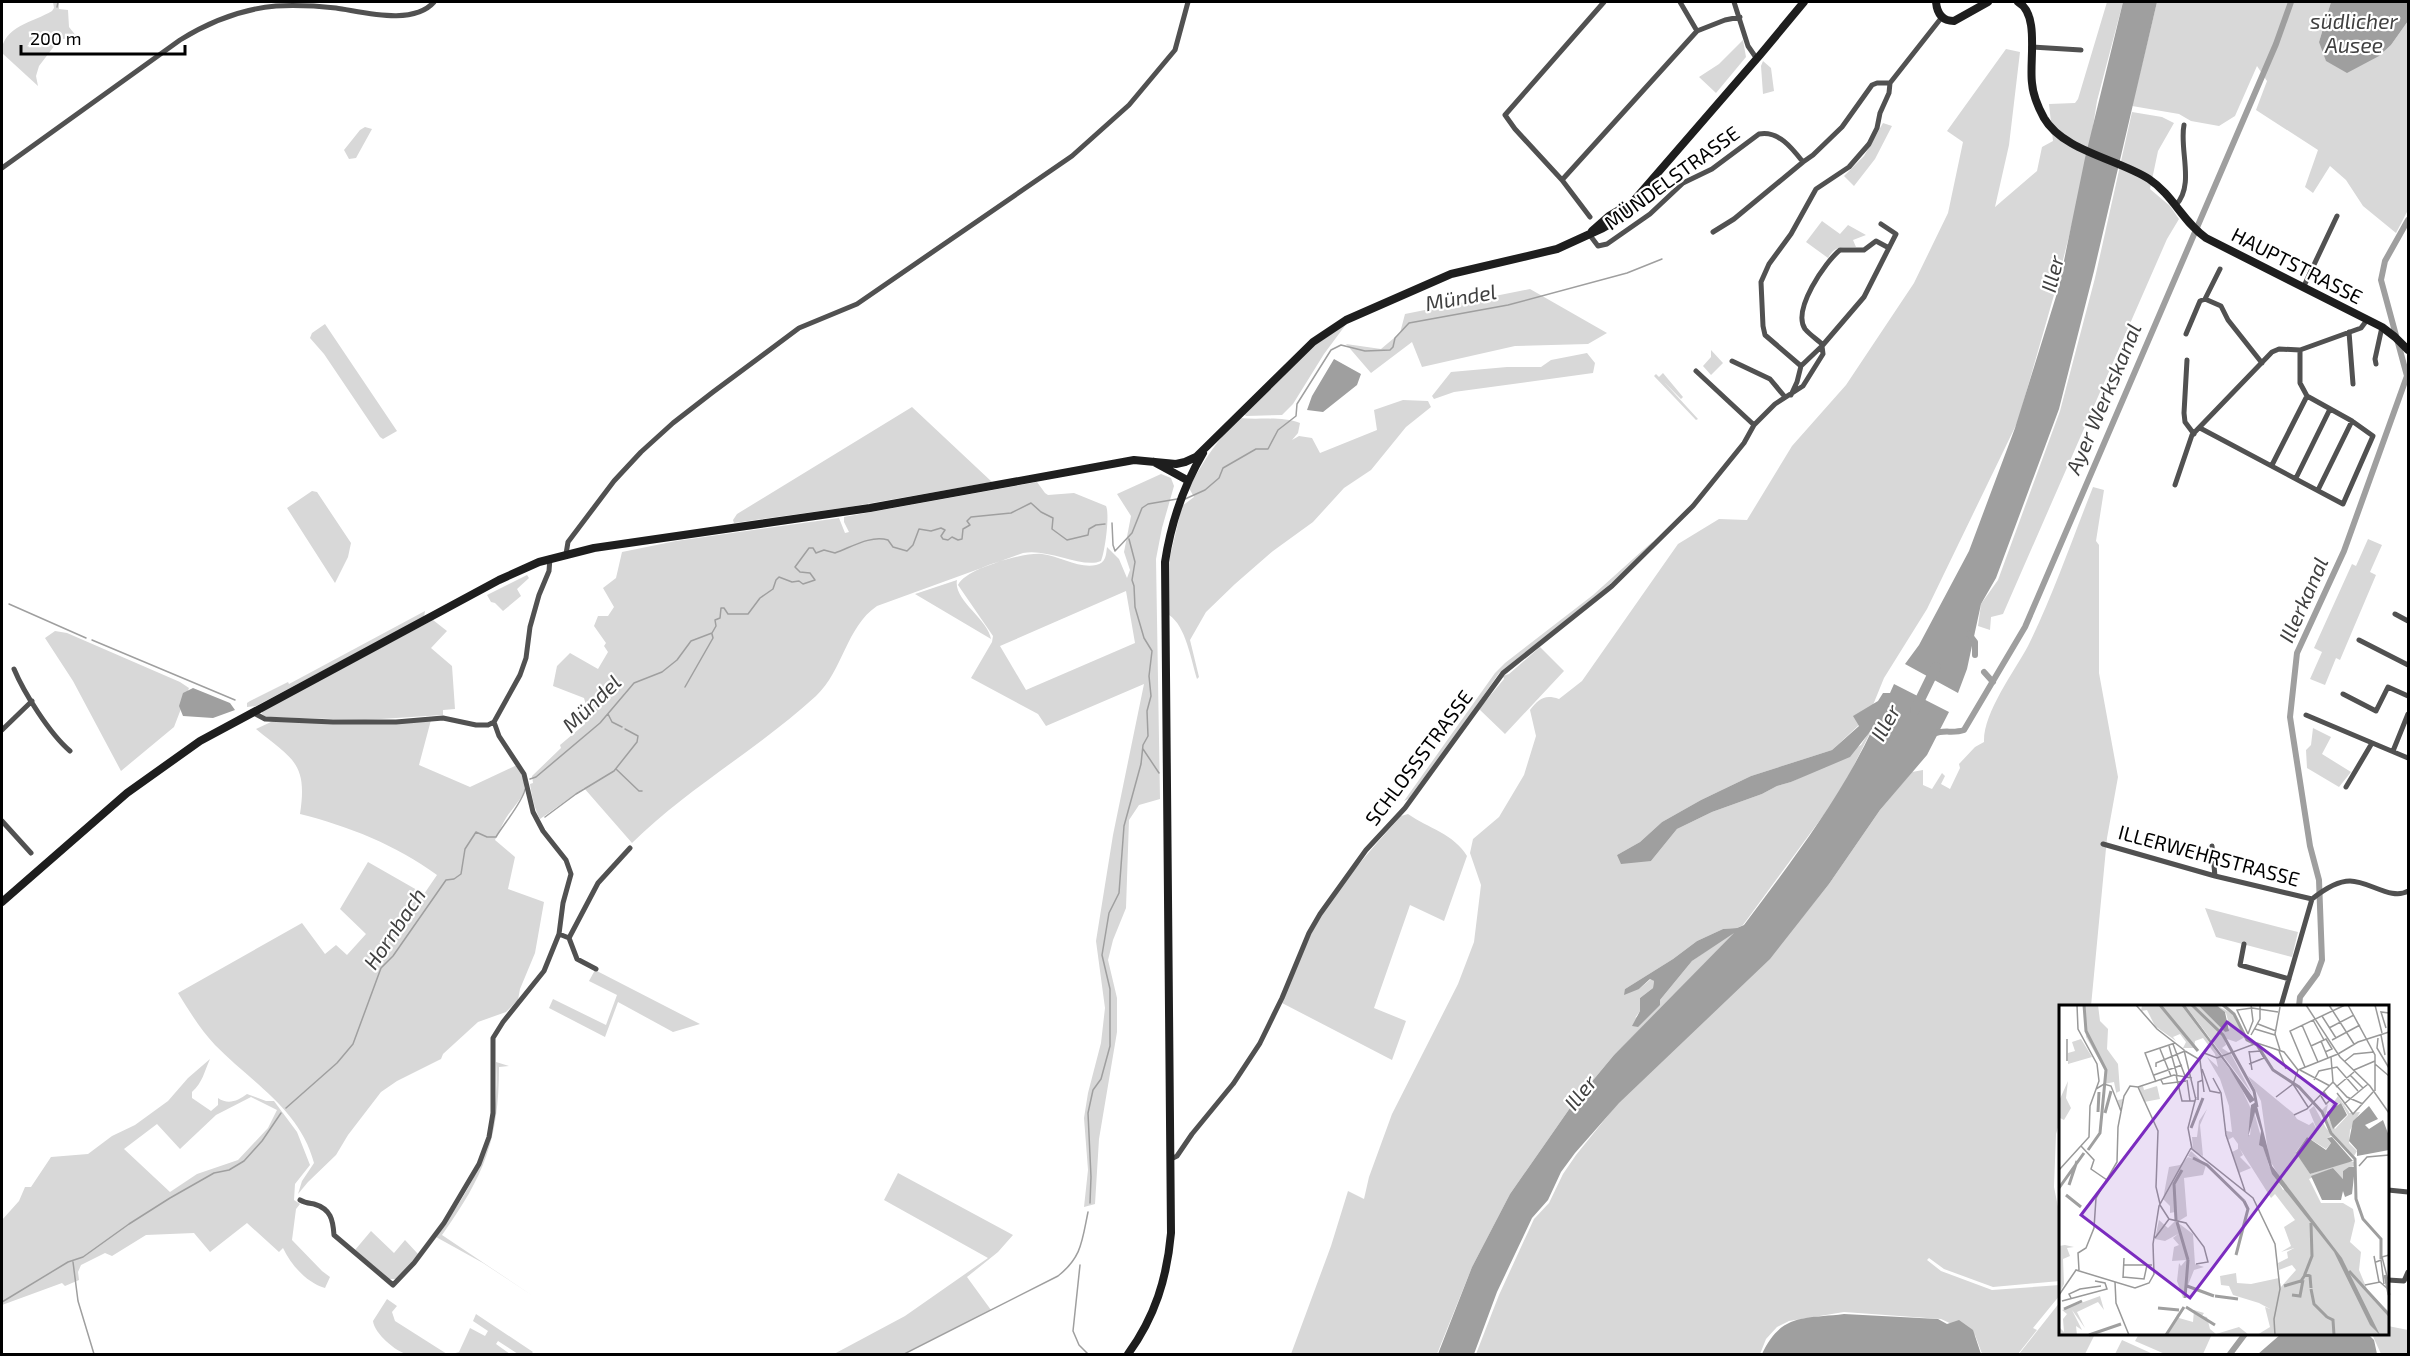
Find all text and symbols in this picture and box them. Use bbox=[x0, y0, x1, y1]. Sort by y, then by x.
water label: südlicher Ausee bbox=[2310, 8, 2399, 57]
scale bar bbox=[21, 18, 184, 56]
text: 200 m bbox=[30, 27, 82, 49]
street label: MÜNDELSTRASSE bbox=[1599, 120, 1744, 234]
street label: HAUPTSTRASSE bbox=[2228, 222, 2367, 308]
water label: Iller bbox=[2035, 252, 2068, 295]
water label: Mündel bbox=[1423, 278, 1498, 315]
water label: Ayer Werkskanal bbox=[2059, 319, 2147, 479]
water label: Illerkanal bbox=[2273, 553, 2332, 646]
water label: Mündel bbox=[556, 669, 625, 737]
street label: SCHLOSSSTRASSE bbox=[1360, 685, 1477, 830]
water label: Iller bbox=[1865, 699, 1905, 745]
street label: ILLERWEHRSTRASSE bbox=[2116, 819, 2302, 891]
water label: Hornbach bbox=[357, 883, 430, 974]
inset map bbox=[2059, 1005, 2389, 1335]
water label: Iller bbox=[1558, 1069, 1602, 1114]

